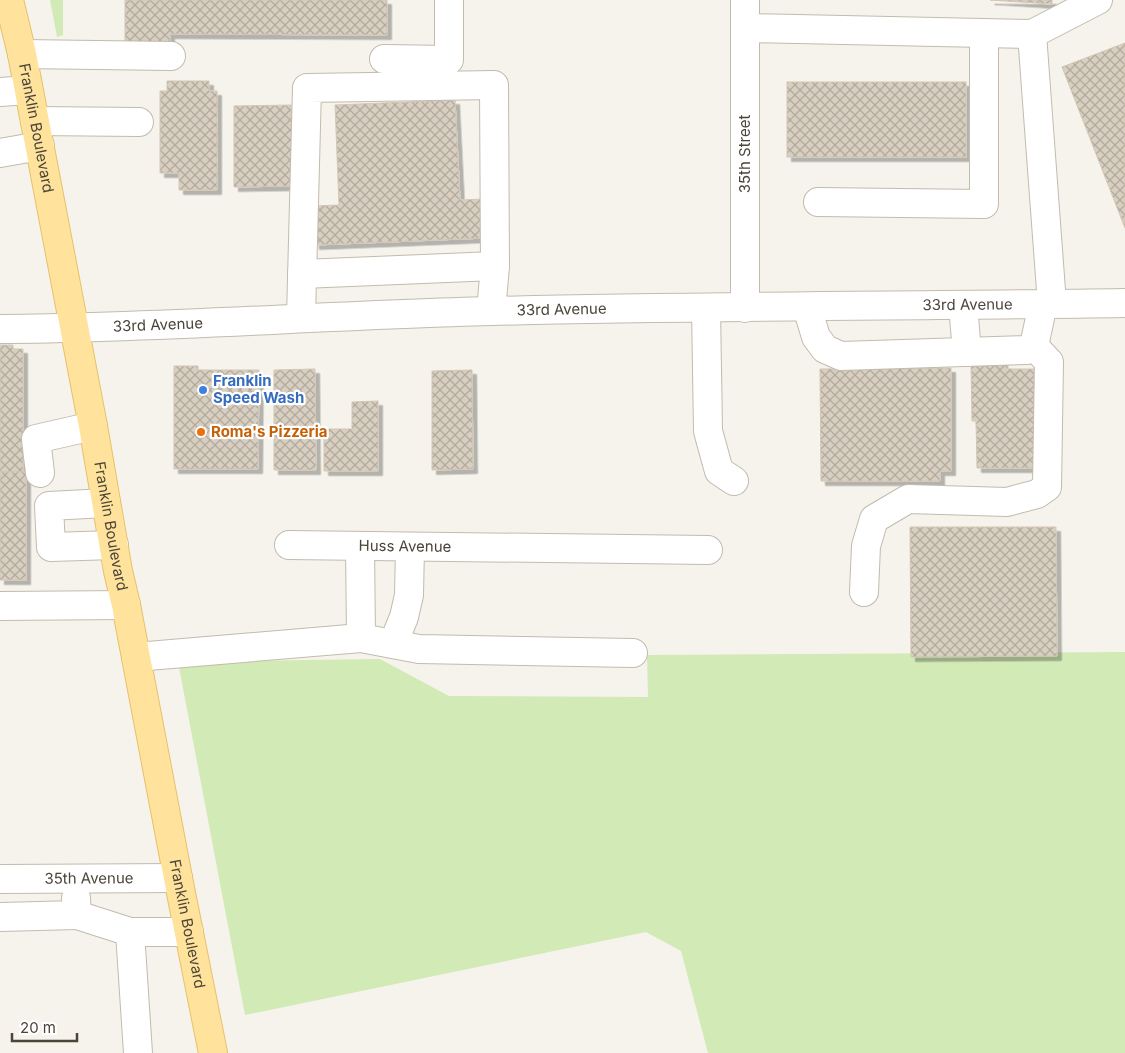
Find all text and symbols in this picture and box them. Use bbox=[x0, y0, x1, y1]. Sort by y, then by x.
street label: Franklin Boulevard bbox=[15, 62, 58, 194]
street label: 35th Street bbox=[735, 115, 754, 193]
street label: 33rd Avenue bbox=[922, 294, 1013, 314]
street label: 33rd Avenue bbox=[516, 299, 607, 319]
street label: 33rd Avenue bbox=[113, 313, 203, 336]
place label: Franklin Speed Wash bbox=[213, 371, 304, 407]
marker: Franklin Speed Wash bbox=[197, 384, 209, 396]
place label: Roma's Pizzeria bbox=[211, 422, 327, 441]
marker: Roma's Pizzeria bbox=[195, 426, 207, 438]
street label: Franklin Boulevard bbox=[90, 460, 132, 593]
street label: Huss Avenue bbox=[358, 536, 452, 556]
street label: Franklin Boulevard bbox=[166, 858, 210, 990]
street label: 35th Avenue bbox=[44, 868, 134, 888]
scale bar bbox=[12, 1010, 78, 1042]
text: 20 m bbox=[20, 1018, 56, 1037]

